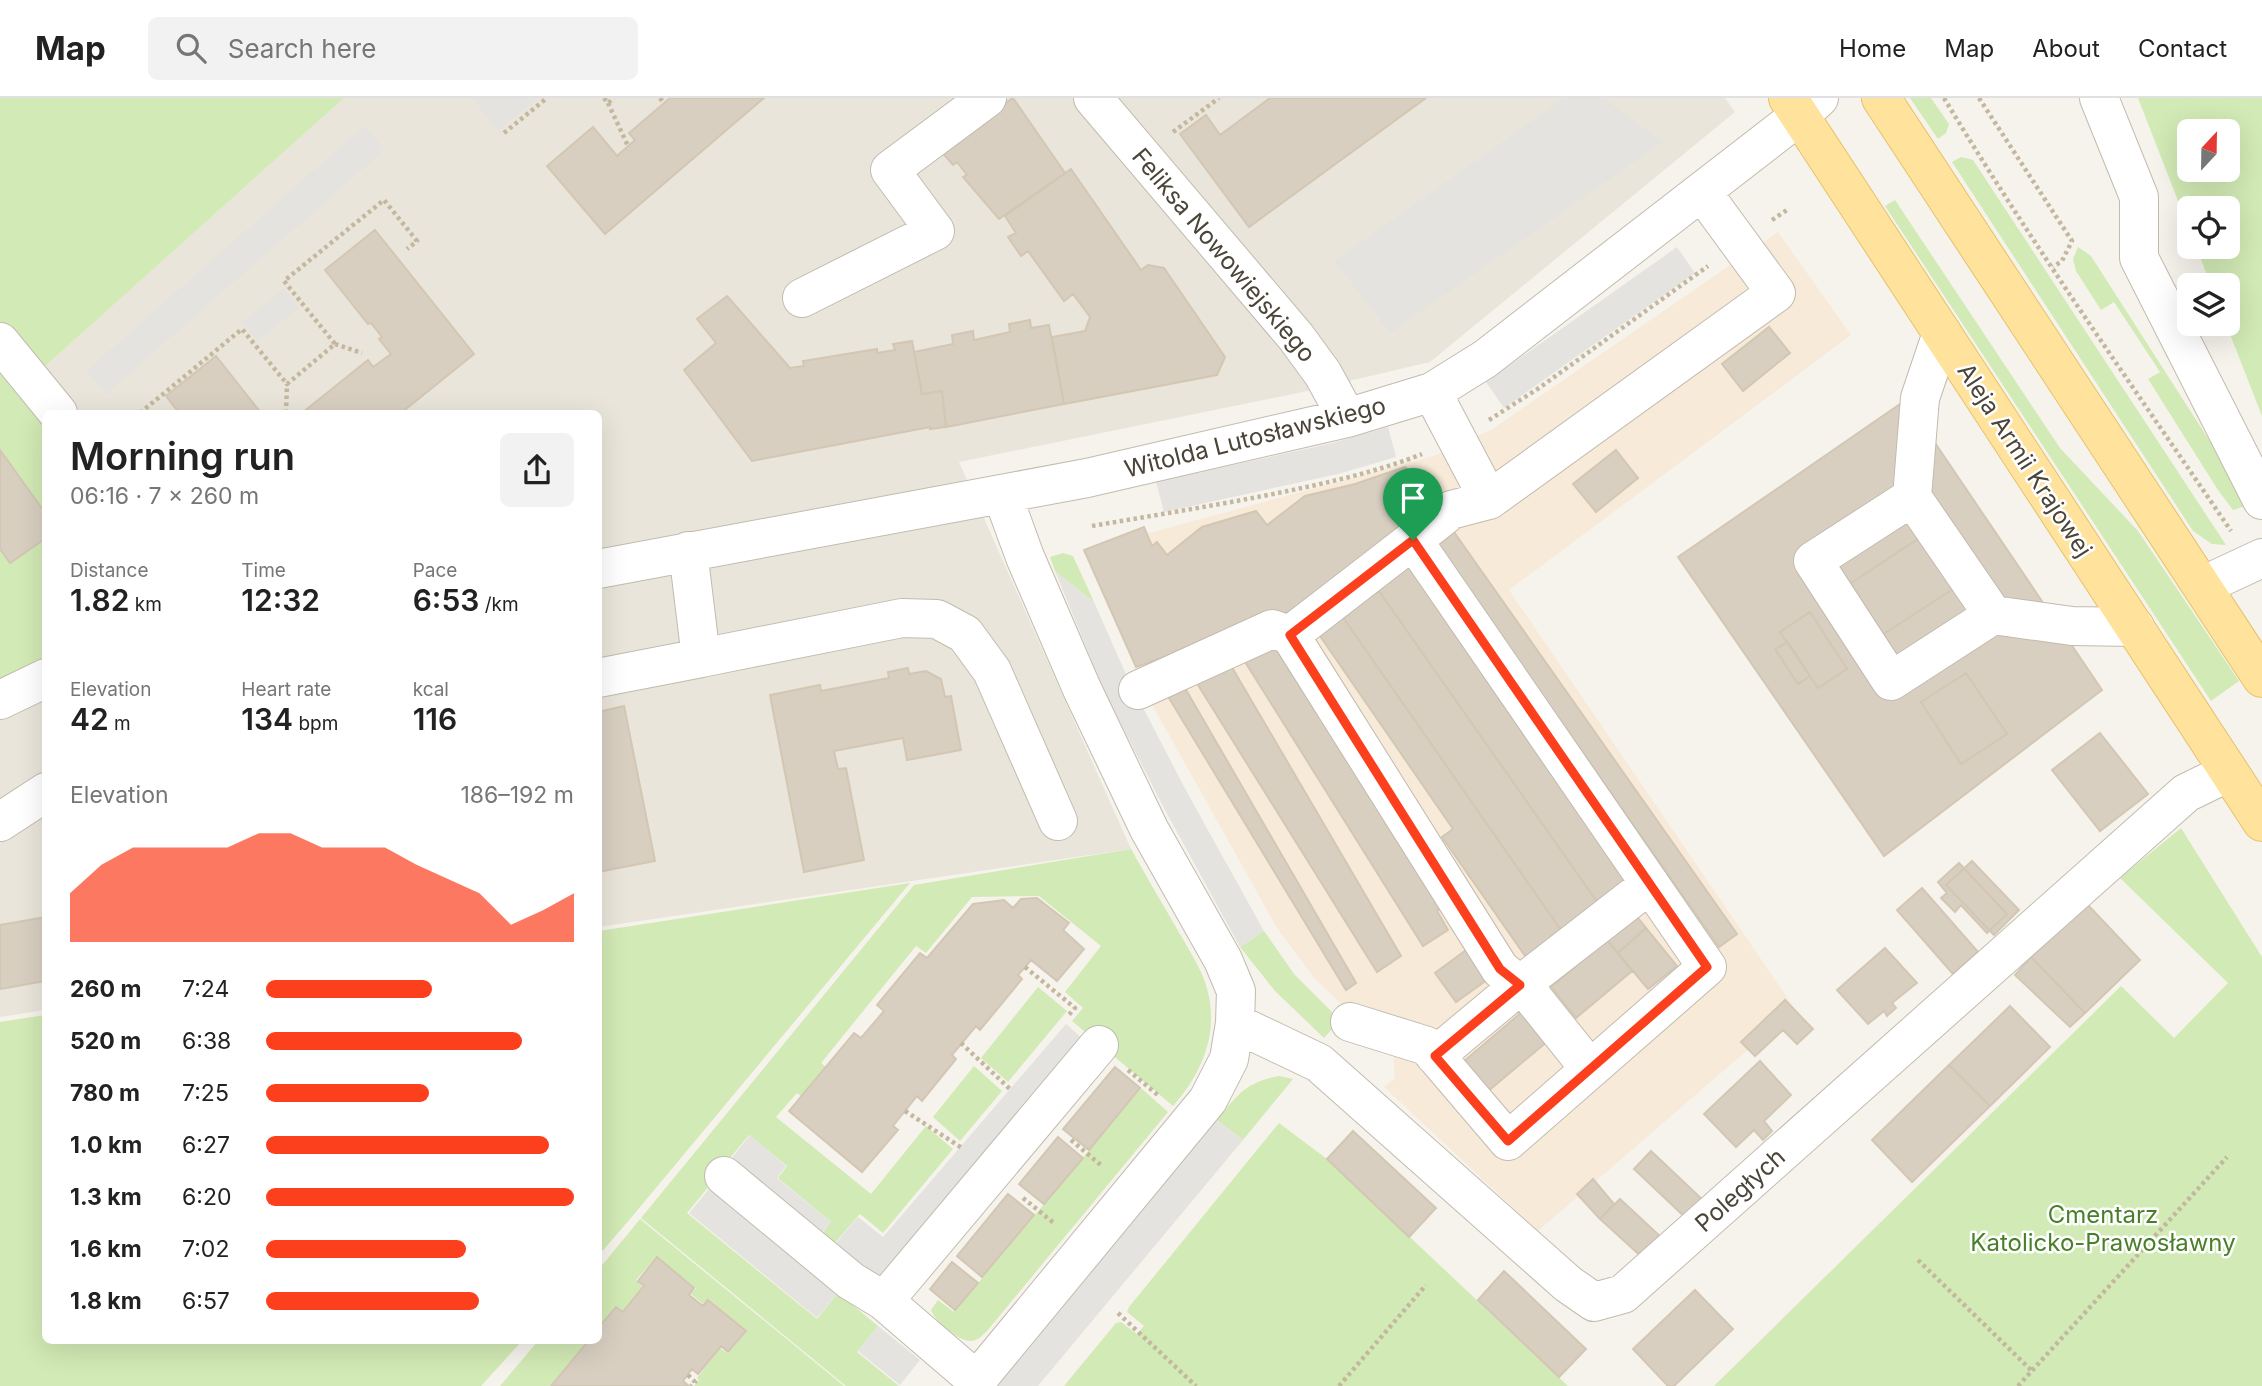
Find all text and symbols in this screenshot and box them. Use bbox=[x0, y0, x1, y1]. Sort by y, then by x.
search box bbox=[148, 17, 638, 80]
text: Map bbox=[35, 28, 106, 68]
icon: search bbox=[172, 29, 210, 67]
text: Search here bbox=[228, 33, 376, 64]
text: Home bbox=[1839, 34, 1906, 63]
text: Map bbox=[1944, 34, 1994, 63]
text: About bbox=[2032, 34, 2100, 63]
text: Contact bbox=[2138, 34, 2227, 63]
north arrow bbox=[2177, 119, 2240, 182]
map controls bbox=[2177, 119, 2240, 336]
street label: Feliksa Nowowiejskiego bbox=[1126, 142, 1322, 368]
button: locate bbox=[2177, 196, 2240, 259]
button: layers bbox=[2177, 273, 2240, 336]
street label: Aleja Armii Krajowej bbox=[1952, 358, 2098, 562]
street label: Witolda Lutosławskiego bbox=[1121, 390, 1389, 484]
text: Morning run bbox=[70, 433, 295, 479]
button: share bbox=[500, 433, 574, 507]
pin bbox=[1383, 468, 1443, 540]
icon: arrive bbox=[1394, 479, 1432, 517]
text: 06:16 · 7 × 260 m bbox=[70, 482, 259, 510]
text: Distance bbox=[70, 559, 148, 582]
text: Time bbox=[241, 559, 286, 582]
text: Pace bbox=[413, 559, 457, 582]
text: 1.82 bbox=[70, 582, 129, 618]
text: 12:32 bbox=[241, 582, 320, 618]
text: 6:53 bbox=[413, 582, 479, 618]
text: km bbox=[129, 593, 162, 616]
text: /km bbox=[479, 593, 519, 616]
text: Elevation bbox=[70, 678, 151, 701]
text: Heart rate bbox=[241, 678, 331, 701]
text: kcal bbox=[413, 678, 449, 701]
text: 42 bbox=[70, 701, 109, 737]
text: 134 bbox=[241, 701, 293, 737]
text: 116 bbox=[413, 701, 457, 737]
text: m bbox=[109, 712, 131, 735]
text: bpm bbox=[293, 712, 338, 735]
text: Elevation bbox=[70, 781, 169, 809]
text: 186–192 m bbox=[460, 781, 574, 809]
text: 260 m bbox=[70, 975, 141, 1003]
text: 7:24 bbox=[182, 975, 229, 1003]
text: 520 m bbox=[70, 1027, 141, 1055]
text: 6:38 bbox=[182, 1027, 231, 1055]
text: 780 m bbox=[70, 1079, 140, 1107]
text: 7:25 bbox=[182, 1079, 229, 1107]
text: 1.0 km bbox=[70, 1131, 142, 1159]
text: 6:27 bbox=[182, 1131, 230, 1159]
street label: Poległych bbox=[1689, 1142, 1791, 1238]
text: 1.3 km bbox=[70, 1183, 142, 1211]
text: 6:20 bbox=[182, 1183, 231, 1211]
park label: Cmentarz Katolicko-Prawosławny bbox=[1970, 1200, 2236, 1257]
text: 1.6 km bbox=[70, 1235, 142, 1263]
text: 7:02 bbox=[182, 1235, 229, 1263]
text: 1.8 km bbox=[70, 1287, 142, 1315]
text: 6:57 bbox=[182, 1287, 230, 1315]

